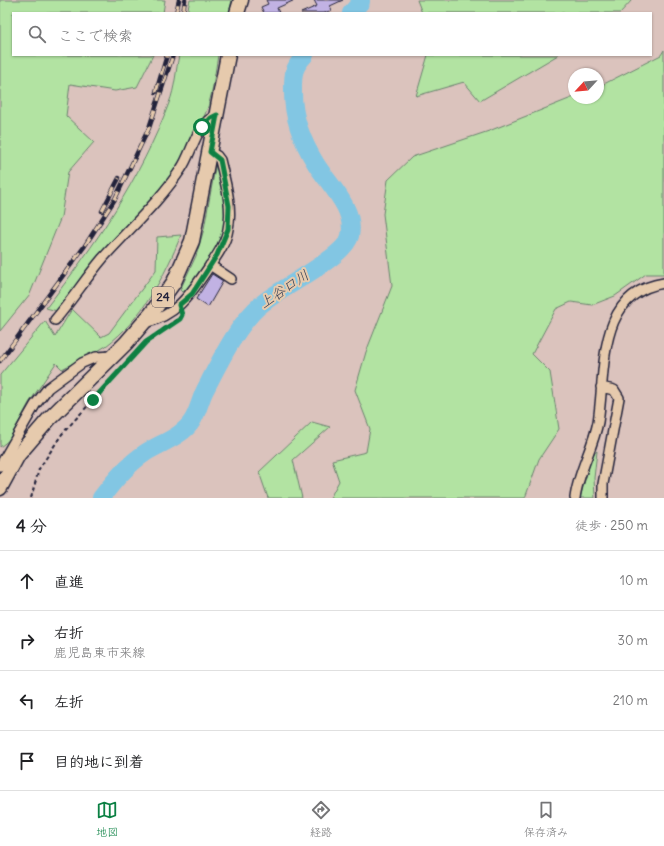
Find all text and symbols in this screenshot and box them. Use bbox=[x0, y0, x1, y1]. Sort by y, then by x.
search box bbox=[12, 12, 652, 56]
icon: search bbox=[26, 23, 48, 45]
text: ここで検索 bbox=[58, 26, 133, 45]
north arrow bbox=[568, 68, 604, 104]
route start bbox=[193, 118, 211, 136]
water label: 上谷口川 bbox=[256, 266, 312, 312]
road number: 24 bbox=[152, 287, 174, 307]
route end bbox=[84, 391, 102, 409]
text: 4 分 bbox=[16, 515, 47, 537]
text: 徒歩 · 250 m bbox=[575, 517, 648, 534]
icon: ahead bbox=[16, 570, 38, 592]
text: 直進 bbox=[54, 572, 84, 591]
text: 10 m bbox=[620, 572, 648, 589]
text: 右折 bbox=[54, 623, 84, 642]
icon: right bbox=[16, 630, 38, 652]
text: 30 m bbox=[618, 632, 648, 649]
text: 鹿児島東市来線 bbox=[54, 644, 145, 661]
icon: left bbox=[16, 690, 38, 712]
text: 左折 bbox=[54, 692, 84, 711]
text: 210 m bbox=[613, 692, 648, 709]
icon: arrive bbox=[16, 750, 38, 772]
text: 目的地に到着 bbox=[54, 752, 144, 771]
tab: 地図 bbox=[96, 799, 118, 839]
tab: 経路 bbox=[310, 799, 332, 839]
tab: 保存済み bbox=[524, 799, 568, 839]

